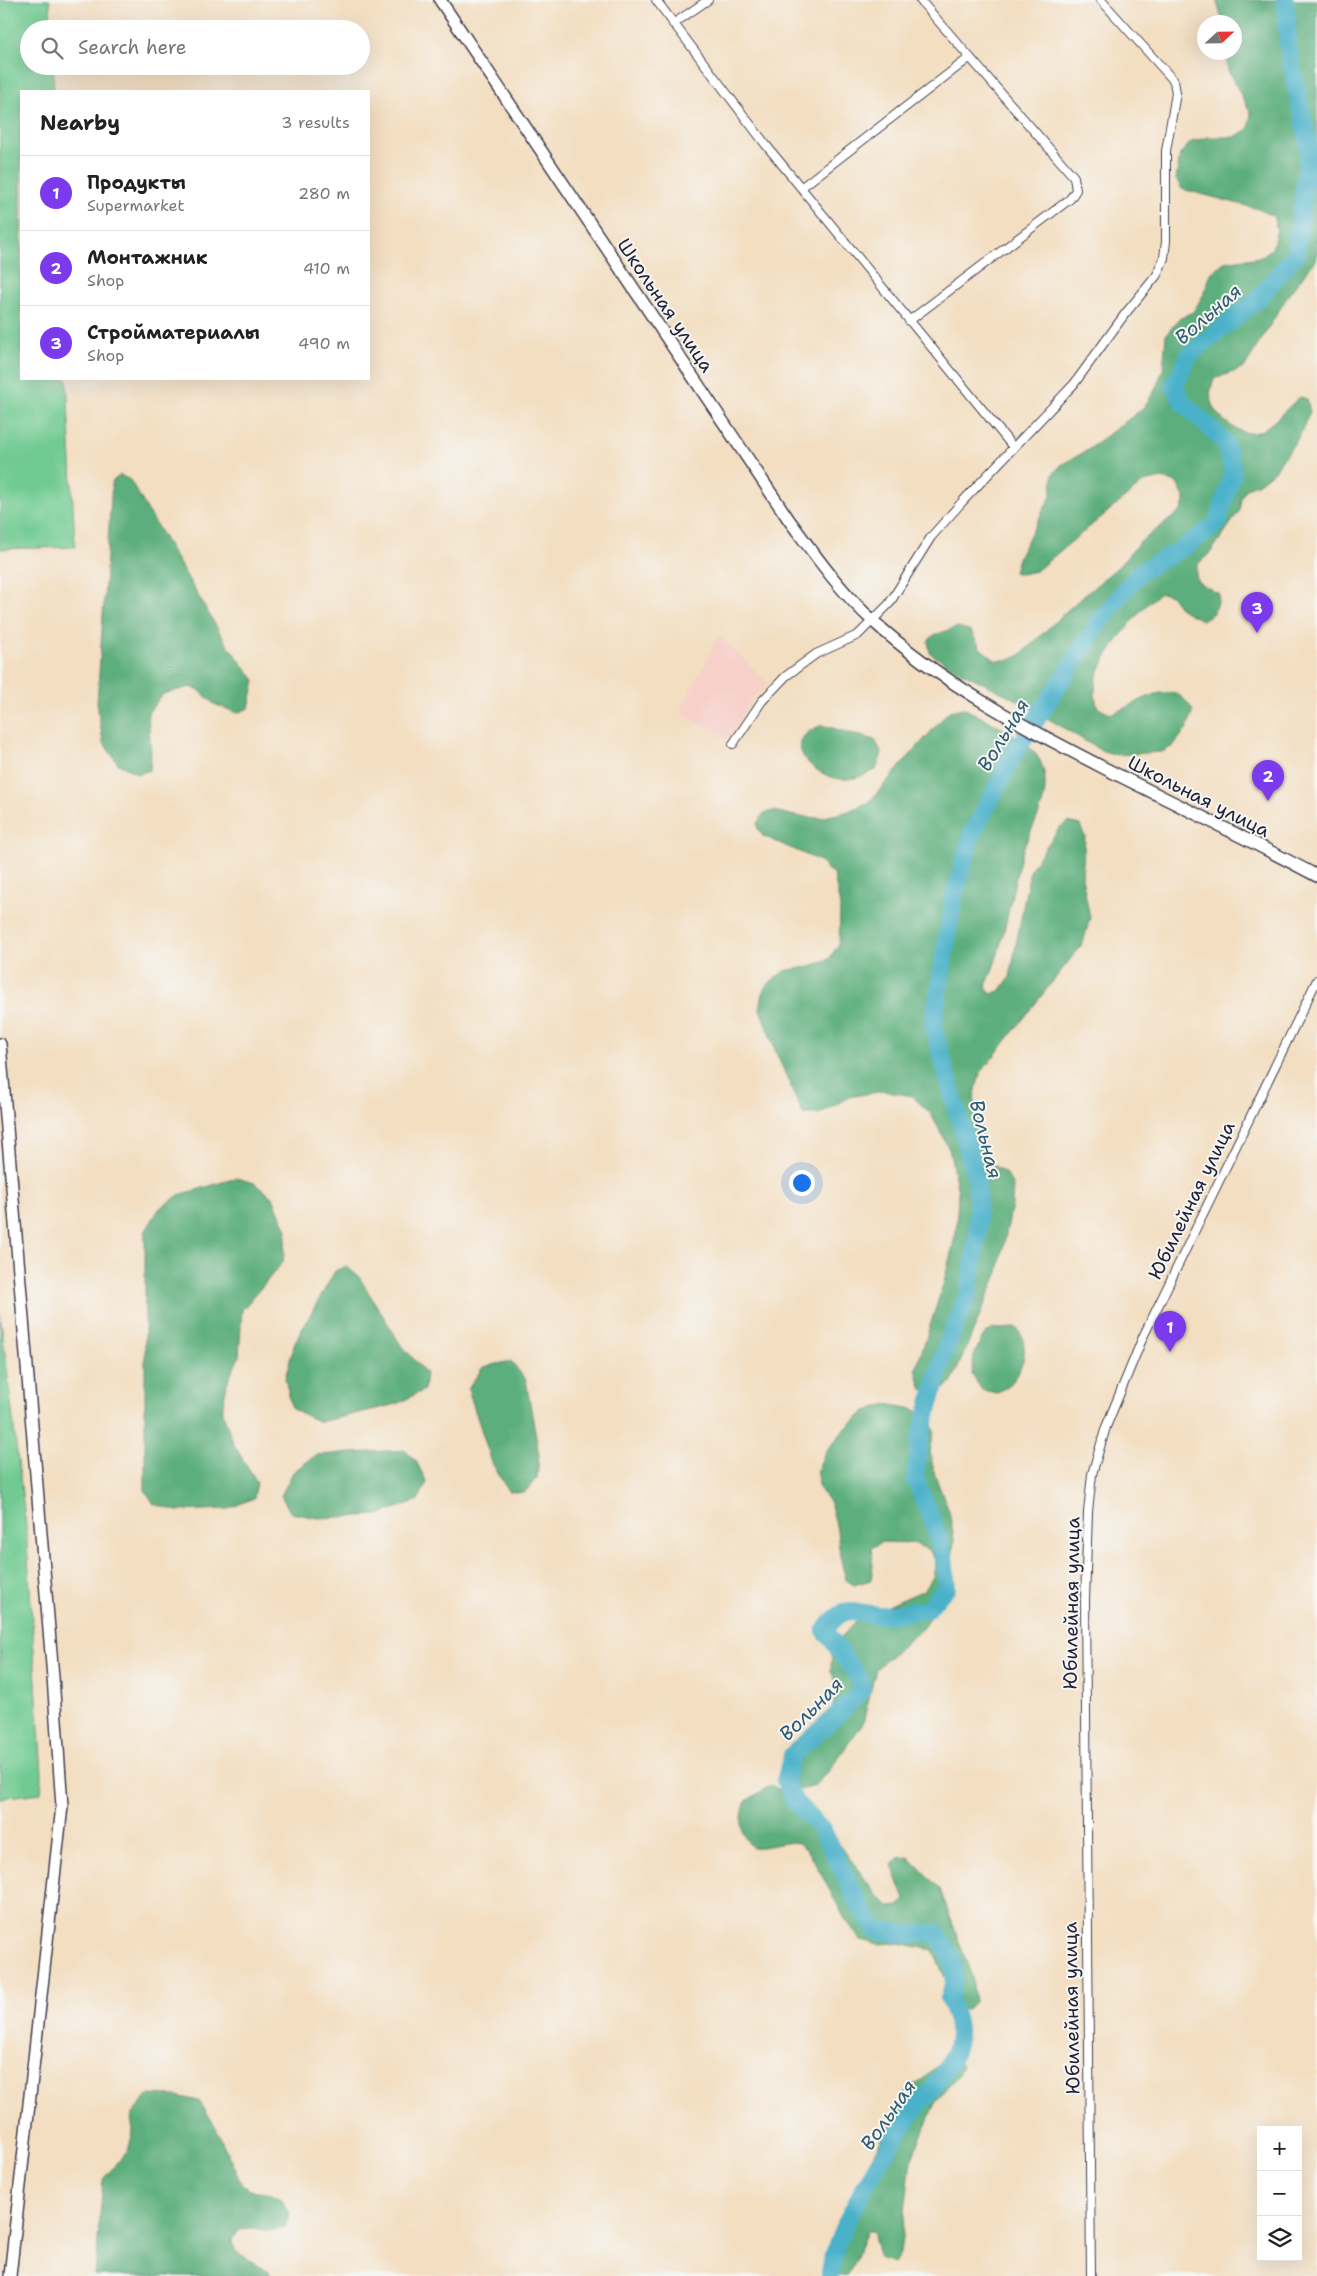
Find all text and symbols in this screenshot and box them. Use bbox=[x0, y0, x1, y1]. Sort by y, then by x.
north arrow bbox=[1197, 15, 1242, 60]
search box bbox=[20, 20, 370, 75]
icon: search bbox=[38, 34, 66, 62]
text: Search here bbox=[78, 35, 187, 60]
text: Nearby bbox=[40, 109, 120, 137]
text: 3 results bbox=[281, 112, 350, 133]
text: Продукты bbox=[87, 170, 186, 195]
text: 1 bbox=[52, 183, 60, 204]
text: 280 m bbox=[298, 183, 350, 204]
text: Supermarket bbox=[87, 195, 184, 216]
street label: Школьная улица bbox=[611, 233, 720, 377]
text: Монтажник bbox=[87, 245, 208, 270]
text: 2 bbox=[50, 258, 62, 279]
text: 410 m bbox=[303, 258, 350, 279]
text: Shop bbox=[87, 270, 124, 291]
water label: Вольная bbox=[1169, 278, 1247, 350]
text: Стройматериалы bbox=[87, 320, 260, 345]
text: 3 bbox=[50, 333, 62, 354]
text: 490 m bbox=[298, 333, 350, 354]
text: Shop bbox=[87, 345, 124, 366]
pin: 3 bbox=[1241, 592, 1273, 633]
water label: Вольная bbox=[971, 694, 1035, 776]
street label: Школьная улица bbox=[1123, 750, 1274, 843]
pin: 2 bbox=[1252, 760, 1284, 801]
water label: Вольная bbox=[964, 1097, 1008, 1181]
street label: Юбилейная улица bbox=[1142, 1117, 1241, 1283]
your location bbox=[789, 1170, 815, 1196]
pin: 1 bbox=[1154, 1311, 1186, 1352]
street label: Юбилейная улица bbox=[1057, 1516, 1086, 1690]
water label: Вольная bbox=[773, 1671, 849, 1747]
street label: Юбилейная улица bbox=[1057, 1921, 1086, 2095]
water label: Вольная bbox=[854, 2075, 922, 2155]
map controls bbox=[1257, 2126, 1302, 2261]
button: + bbox=[1257, 2126, 1302, 2171]
button: − bbox=[1257, 2171, 1302, 2216]
button: layers bbox=[1257, 2216, 1302, 2261]

